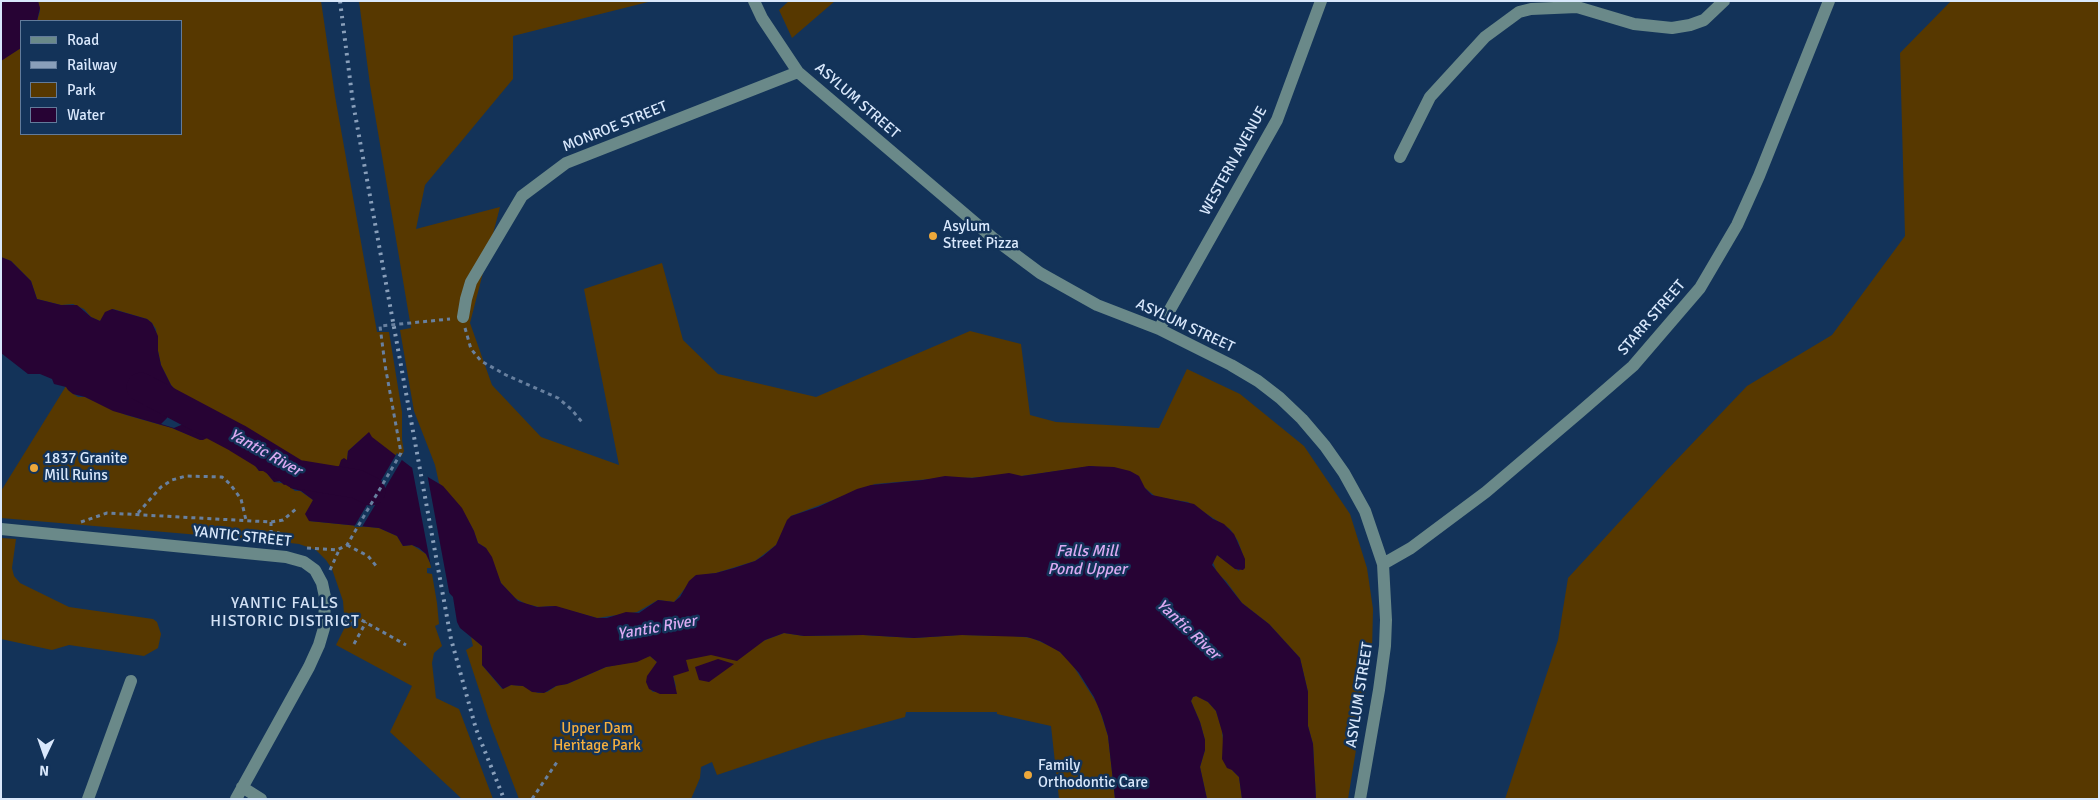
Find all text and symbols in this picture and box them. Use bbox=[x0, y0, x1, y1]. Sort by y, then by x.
legend bbox=[20, 20, 182, 135]
text: Road bbox=[67, 31, 99, 49]
text: Railway bbox=[67, 56, 117, 74]
street label: ASYLUM STREET bbox=[811, 59, 903, 143]
text: Park bbox=[67, 81, 96, 99]
street label: MONROE STREET bbox=[560, 98, 670, 156]
street label: WESTERN AVENUE bbox=[1197, 103, 1271, 219]
text: Water bbox=[67, 106, 105, 124]
place label: Asylum Street Pizza bbox=[943, 218, 1019, 253]
marker: Asylum Street Pizza bbox=[927, 230, 939, 242]
street label: STARR STREET bbox=[1615, 277, 1689, 359]
street label: ASYLUM STREET bbox=[1133, 295, 1237, 357]
water label: Yantic River bbox=[225, 425, 305, 481]
place label: 1837 Granite Mill Ruins bbox=[44, 450, 127, 485]
marker: 1837 Granite Mill Ruins bbox=[28, 462, 40, 474]
street label: YANTIC STREET bbox=[192, 523, 292, 551]
water label: Falls Mill Pond Upper bbox=[1047, 542, 1127, 580]
district label: YANTIC FALLS HISTORIC DISTRICT bbox=[208, 594, 362, 632]
water label: Yantic River bbox=[1152, 596, 1224, 664]
water label: Yantic River bbox=[616, 612, 698, 644]
street label: ASYLUM STREET bbox=[1343, 641, 1377, 749]
park label: Upper Dam Heritage Park bbox=[553, 720, 641, 755]
north arrow bbox=[20, 730, 70, 780]
place label: Family Orthodontic Care bbox=[1038, 757, 1148, 792]
text: N bbox=[39, 762, 50, 779]
marker: Family Orthodontic Care bbox=[1022, 769, 1034, 781]

